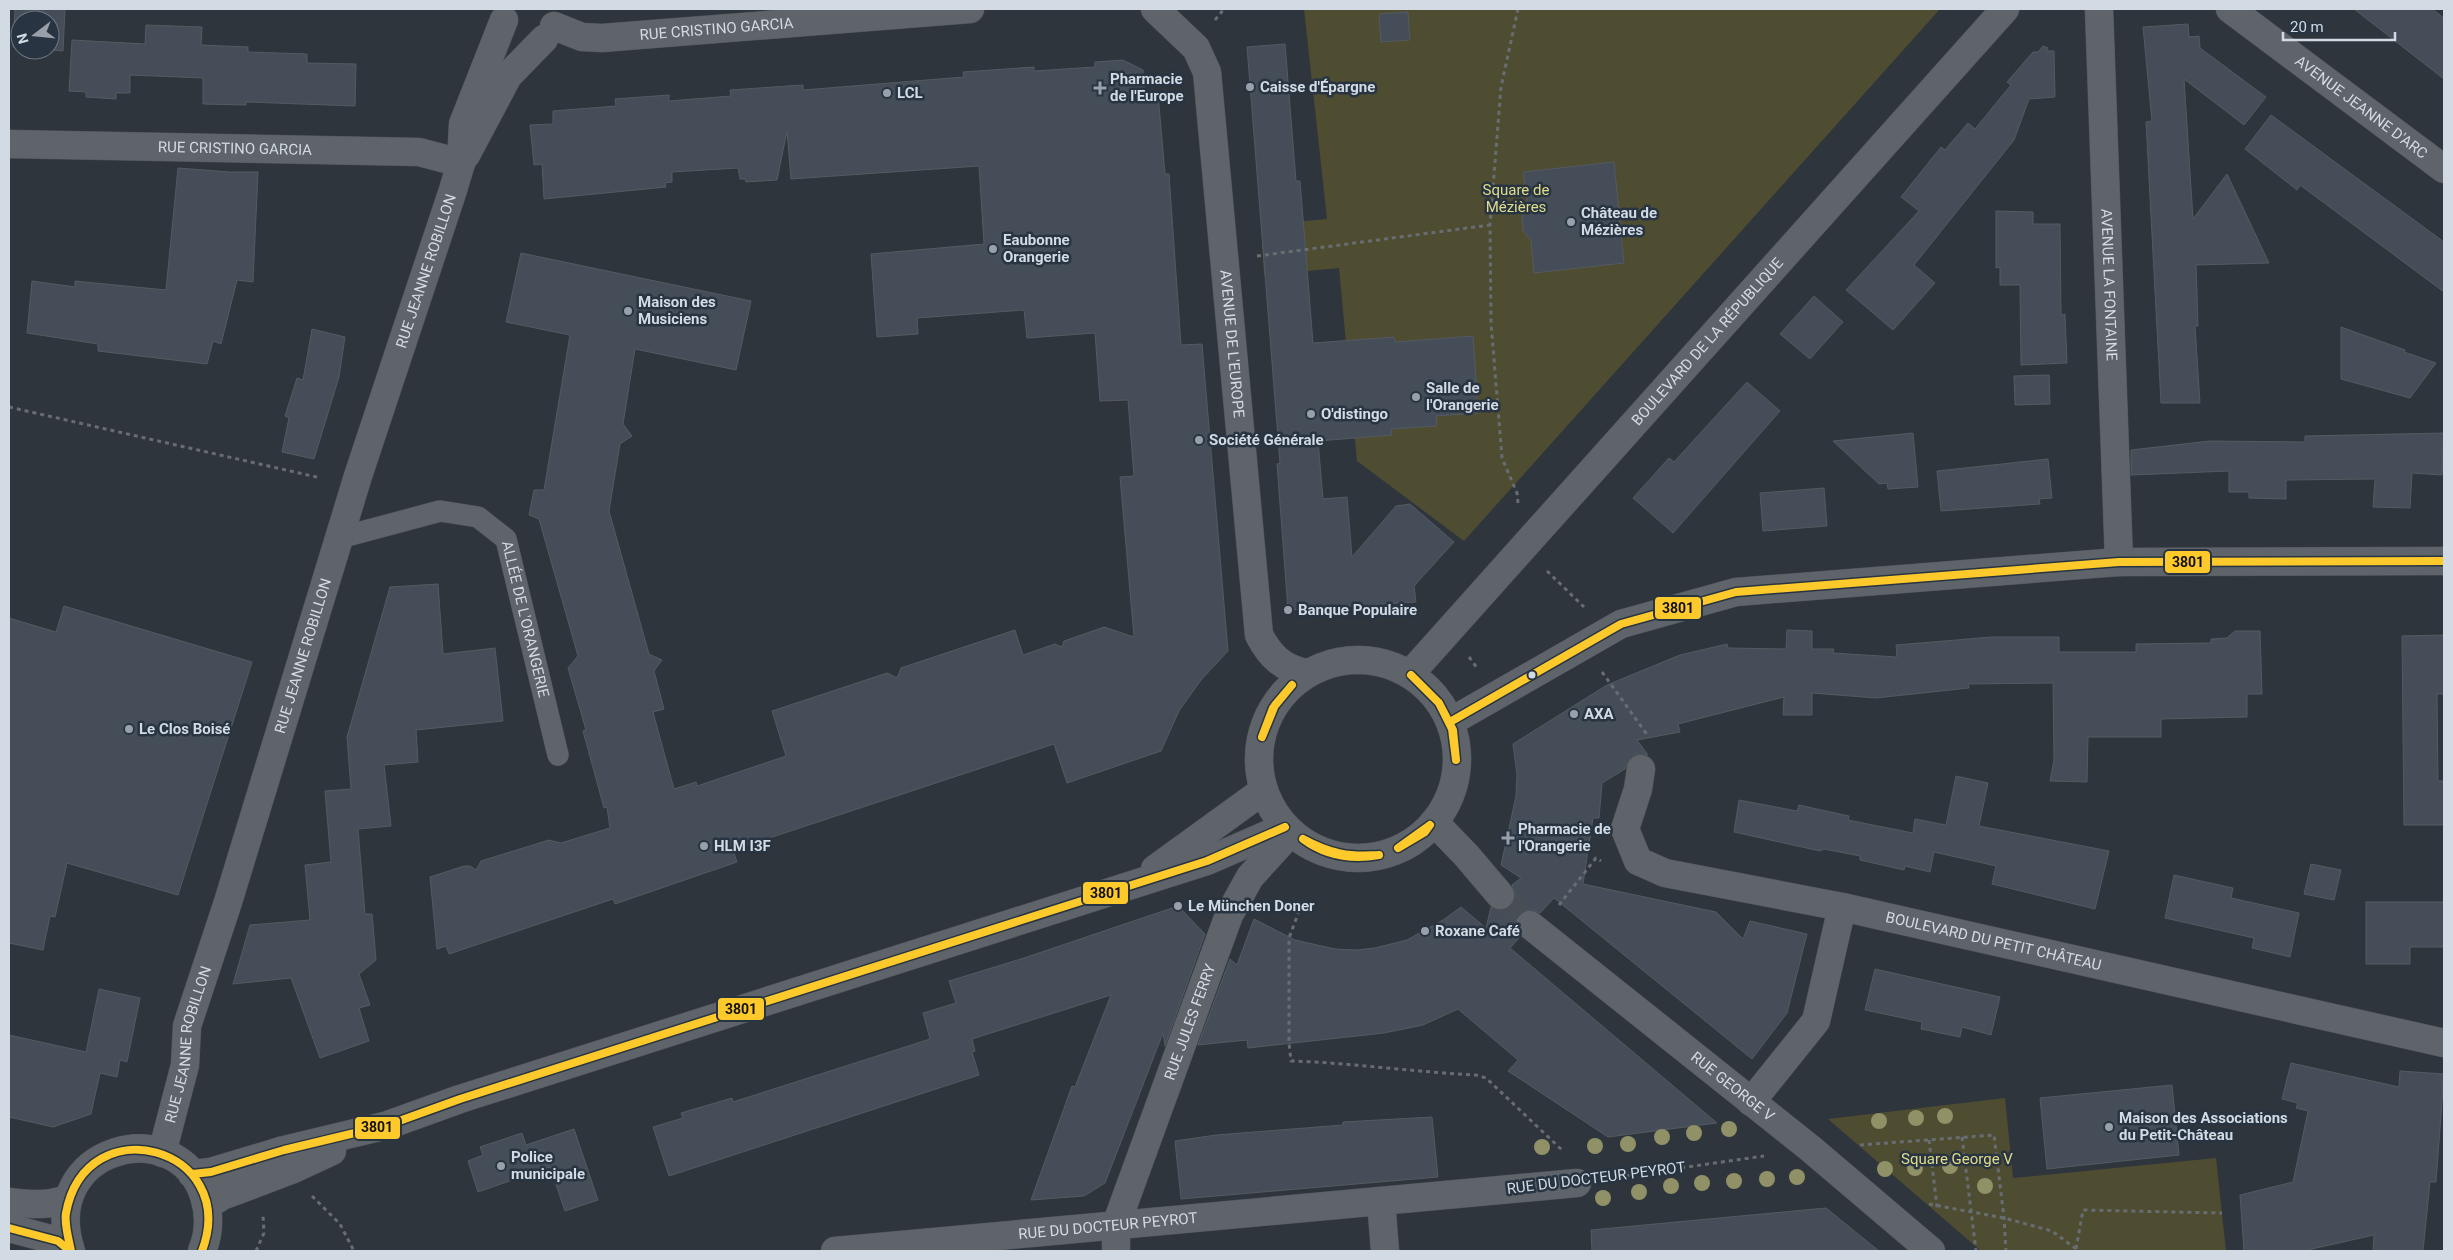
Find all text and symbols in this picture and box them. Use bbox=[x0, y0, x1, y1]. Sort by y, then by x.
north arrow bbox=[10, 10, 60, 60]
scale bar bbox=[2283, 10, 2396, 42]
street label: RUE CRISTINO GARCIA bbox=[639, 14, 794, 44]
text: 20 m bbox=[2290, 18, 2324, 36]
text: N bbox=[13, 32, 32, 46]
street label: AVENUE JEANNE D'ARC bbox=[2292, 52, 2431, 163]
place label: Pharmacie de l'Europe bbox=[1110, 70, 1184, 105]
place label: Caisse d'Épargne bbox=[1260, 78, 1375, 96]
marker: Caisse d'Épargne bbox=[1244, 81, 1256, 93]
marker: Pharmacie de l'Europe bbox=[1094, 82, 1106, 94]
place label: LCL bbox=[897, 84, 923, 102]
marker: LCL bbox=[881, 87, 893, 99]
street label: RUE CRISTINO GARCIA bbox=[158, 138, 312, 159]
park label: Square de Mézières bbox=[1483, 181, 1549, 216]
street label: RUE JEANNE ROBILLON bbox=[392, 192, 460, 350]
place label: Château de Mézières bbox=[1581, 204, 1657, 239]
street label: AVENUE LA FONTAINE bbox=[2097, 208, 2121, 362]
marker: Château de Mézières bbox=[1565, 216, 1577, 228]
place label: Eaubonne Orangerie bbox=[1003, 231, 1070, 266]
marker: Eaubonne Orangerie bbox=[987, 243, 999, 255]
street label: BOULEVARD DE LA RÉPUBLIQUE bbox=[1628, 254, 1787, 429]
street label: AVENUE DE L'EUROPE bbox=[1216, 269, 1248, 419]
place label: Maison des Musiciens bbox=[638, 293, 716, 328]
marker: Maison des Musiciens bbox=[622, 305, 634, 317]
place label: Salle de l'Orangerie bbox=[1426, 379, 1499, 414]
marker: Salle de l'Orangerie bbox=[1410, 391, 1422, 403]
place label: O'distingo bbox=[1321, 405, 1388, 423]
marker: O'distingo bbox=[1305, 408, 1317, 420]
place label: Société Générale bbox=[1209, 431, 1324, 449]
marker: Société Générale bbox=[1193, 434, 1205, 446]
street label: ALLÉE DE L'ORANGERIE bbox=[498, 539, 553, 700]
line badge: 3801 bbox=[2164, 550, 2211, 574]
text: 3801 bbox=[2172, 554, 2204, 570]
street label: RUE JEANNE ROBILLON bbox=[271, 576, 335, 736]
line badge: 3801 bbox=[1654, 596, 1702, 620]
text: 3801 bbox=[1662, 600, 1694, 616]
place label: Banque Populaire bbox=[1298, 601, 1417, 619]
marker: Banque Populaire bbox=[1282, 604, 1294, 616]
unlabelled marker bbox=[1527, 670, 1537, 680]
place label: AXA bbox=[1584, 705, 1615, 723]
marker: AXA bbox=[1568, 708, 1580, 720]
place label: Le Clos Boisé bbox=[139, 720, 230, 738]
marker: Le Clos Boisé bbox=[123, 723, 135, 735]
place label: Pharmacie de l'Orangerie bbox=[1518, 820, 1611, 855]
marker: Pharmacie de l'Orangerie bbox=[1502, 832, 1514, 844]
place label: HLM I3F bbox=[714, 837, 771, 855]
marker: HLM I3F bbox=[698, 840, 710, 852]
line badge: 3801 bbox=[1082, 881, 1129, 905]
text: 3801 bbox=[1090, 885, 1122, 901]
place label: Le München Doner bbox=[1188, 897, 1315, 915]
marker: Le München Doner bbox=[1172, 900, 1184, 912]
street label: BOULEVARD DU PETIT CHÂTEAU bbox=[1884, 908, 2103, 974]
place label: Roxane Café bbox=[1435, 922, 1520, 940]
marker: Roxane Café bbox=[1419, 925, 1431, 937]
street label: RUE JULES FERRY bbox=[1161, 961, 1219, 1083]
street label: RUE JEANNE ROBILLON bbox=[161, 964, 215, 1125]
line badge: 3801 bbox=[717, 997, 765, 1021]
text: 3801 bbox=[725, 1001, 757, 1017]
street label: RUE GEORGE V bbox=[1687, 1048, 1778, 1125]
place label: Maison des Associations du Petit-Château bbox=[2119, 1109, 2288, 1144]
line badge: 3801 bbox=[354, 1116, 401, 1140]
text: 3801 bbox=[361, 1119, 393, 1135]
marker: Maison des Associations du Petit-Château bbox=[2103, 1121, 2115, 1133]
place label: Police municipale bbox=[511, 1148, 585, 1183]
park label: Square George V bbox=[1901, 1150, 2013, 1168]
street label: RUE DU DOCTEUR PEYROT bbox=[1506, 1158, 1686, 1198]
marker: Police municipale bbox=[495, 1160, 507, 1172]
street label: RUE DU DOCTEUR PEYROT bbox=[1017, 1209, 1198, 1243]

